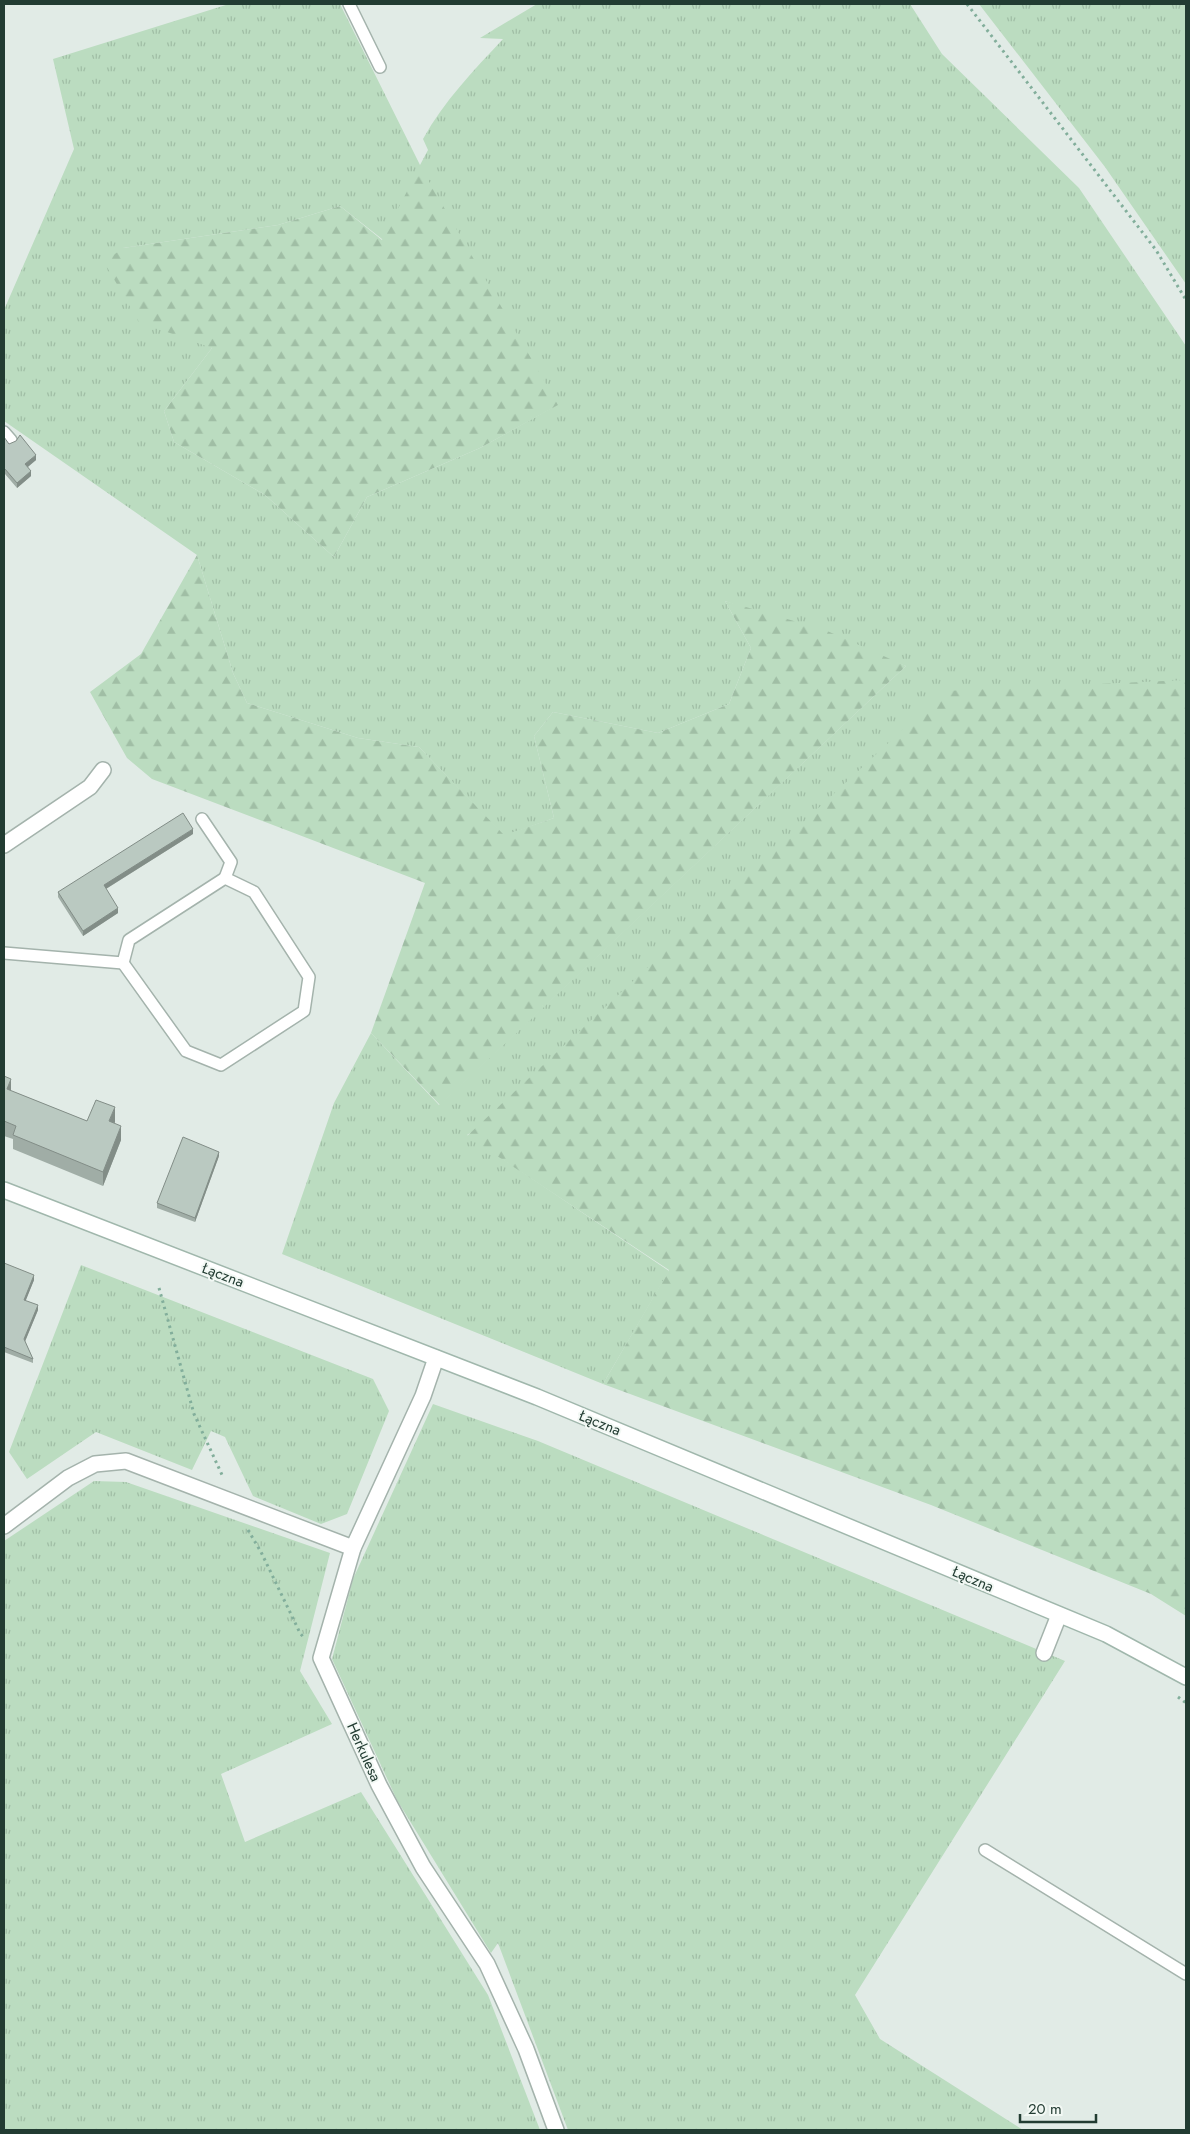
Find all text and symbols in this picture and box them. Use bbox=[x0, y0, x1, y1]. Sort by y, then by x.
street label: Łączna bbox=[198, 1257, 247, 1293]
street label: Łączna bbox=[575, 1404, 624, 1441]
street label: Łączna bbox=[948, 1560, 997, 1598]
street label: Herkulesa bbox=[341, 1719, 387, 1785]
scale bar bbox=[1020, 2092, 1096, 2124]
text: 20 m bbox=[1028, 2098, 1062, 2120]

